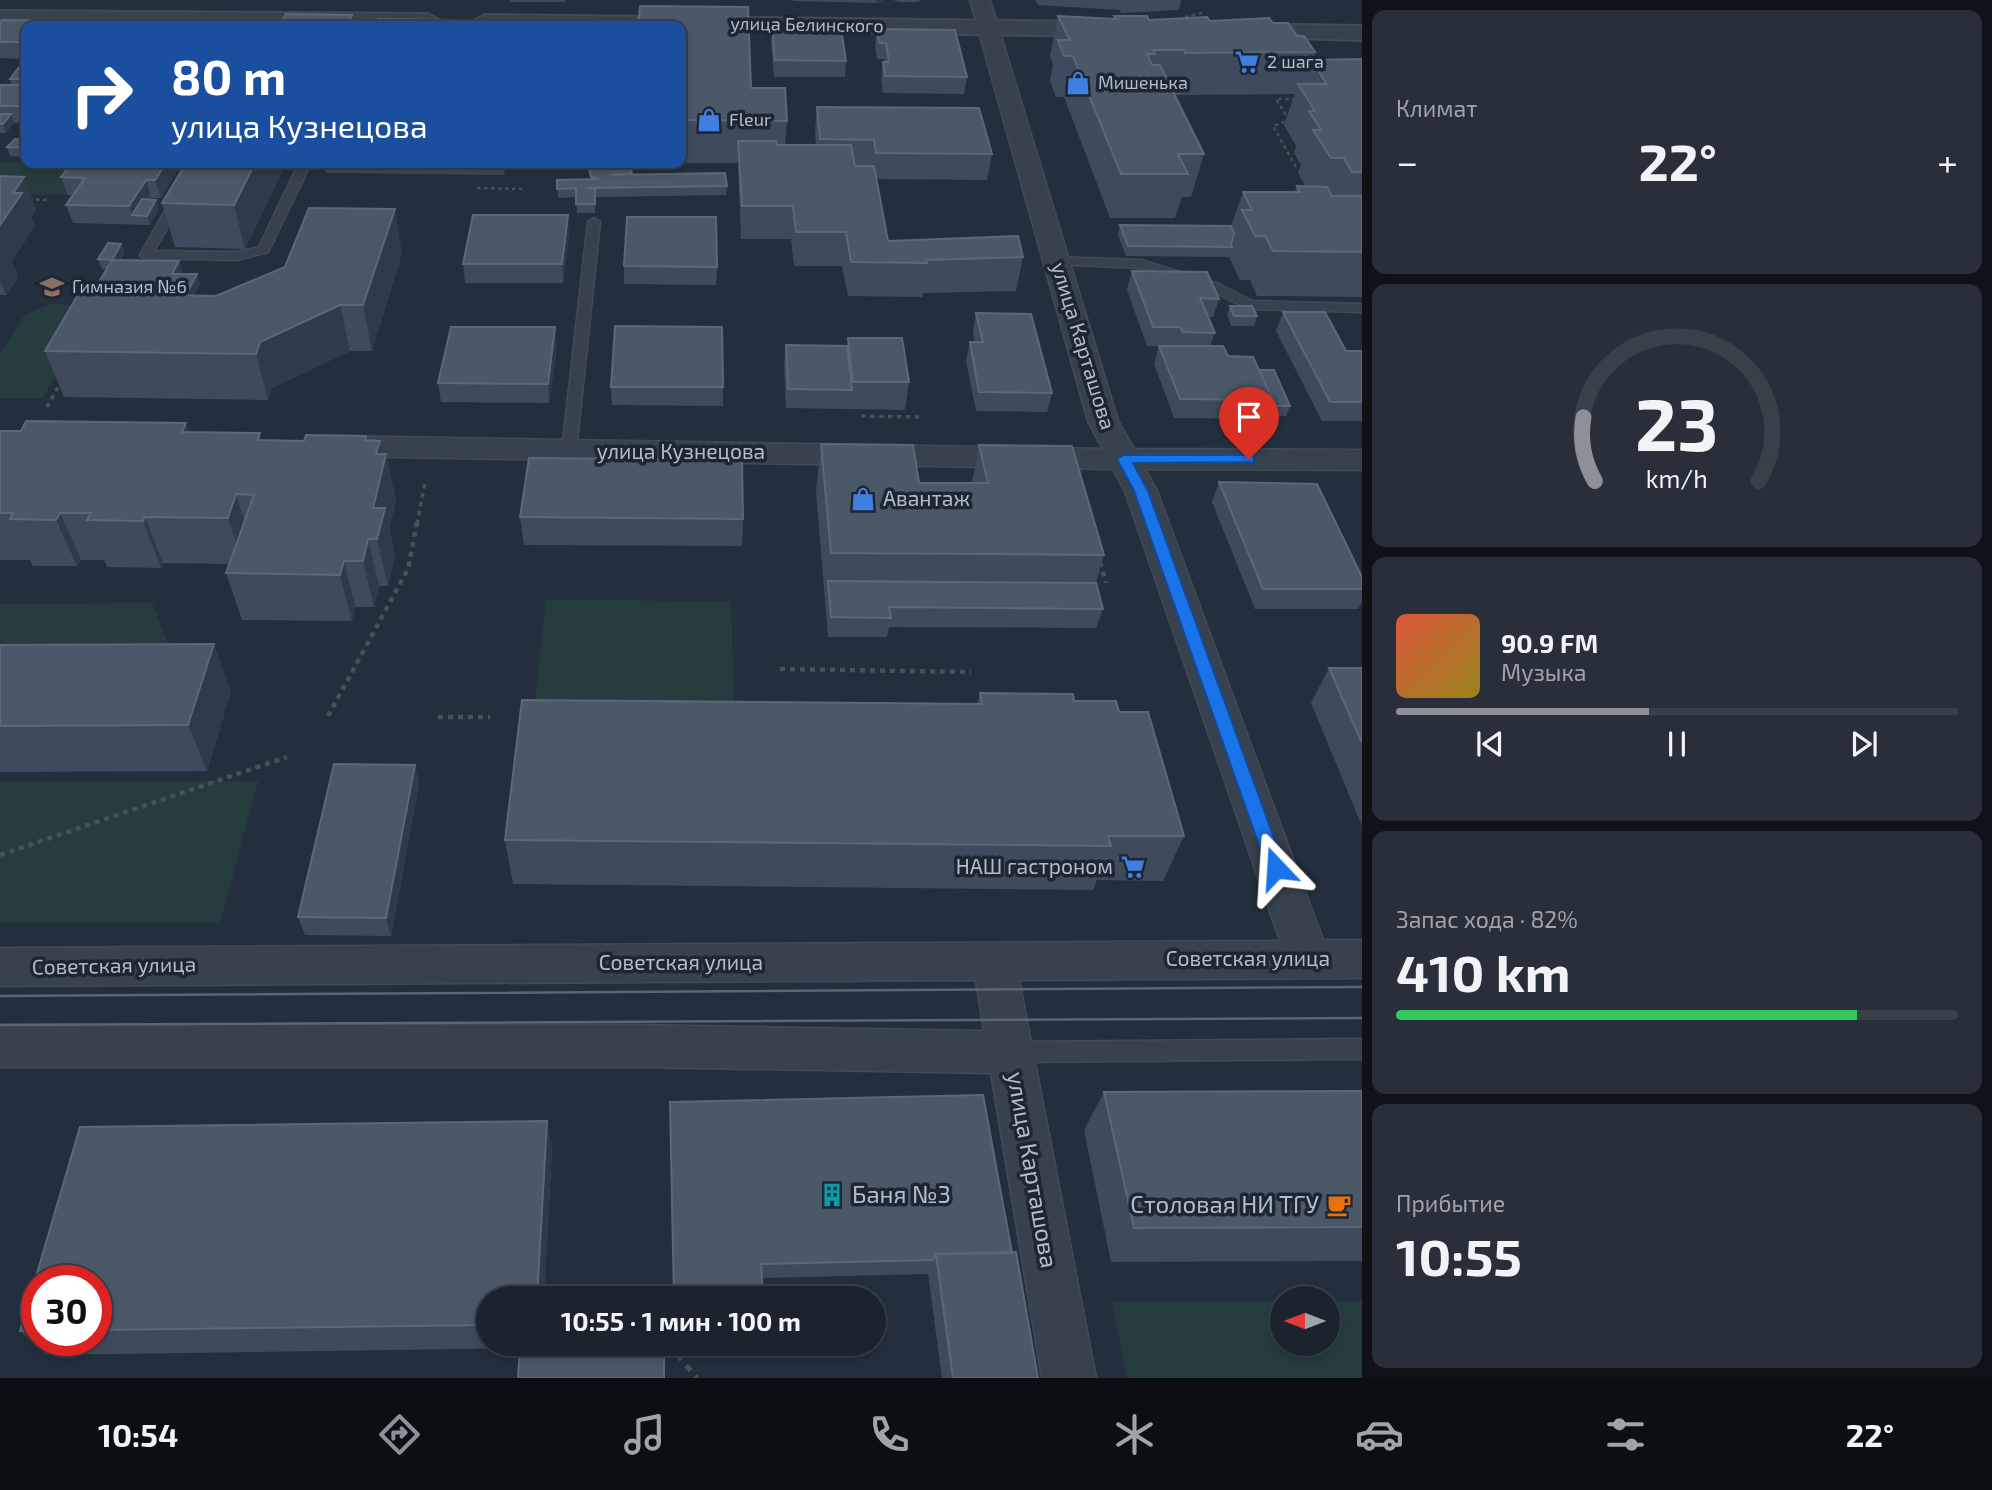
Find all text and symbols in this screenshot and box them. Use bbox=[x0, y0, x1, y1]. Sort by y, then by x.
street label: улица Белинского bbox=[730, 12, 884, 36]
text: 80 m bbox=[171, 46, 286, 105]
supermarket icon: 2 шага bbox=[1233, 48, 1261, 76]
icon: right bbox=[56, 49, 147, 140]
place label: 2 шага bbox=[1267, 50, 1324, 72]
shop icon: Мишенька bbox=[1064, 69, 1092, 97]
place label: Мишенька bbox=[1098, 71, 1188, 93]
text: Климат bbox=[1396, 94, 1477, 122]
text: улица Кузнецова bbox=[171, 106, 428, 144]
shop icon: Fleur bbox=[695, 106, 723, 134]
place label: Fleur bbox=[729, 108, 771, 130]
text: 22° bbox=[1638, 129, 1717, 191]
text: − bbox=[1396, 138, 1418, 184]
text: + bbox=[1937, 138, 1958, 184]
street label: улица Карташова bbox=[1046, 259, 1122, 433]
school or university icon: Гимназия №6 bbox=[38, 273, 66, 301]
place label: Гимназия №6 bbox=[72, 275, 187, 297]
text: 23 bbox=[1635, 379, 1719, 467]
pin bbox=[1219, 387, 1279, 459]
icon: arrive bbox=[1230, 398, 1268, 436]
street label: улица Кузнецова bbox=[597, 438, 765, 464]
text: km/h bbox=[1646, 463, 1708, 493]
shop icon: Авантаж bbox=[849, 485, 877, 513]
place label: Авантаж bbox=[883, 485, 970, 510]
text: 90.9 FM bbox=[1501, 627, 1598, 658]
text: Музыка bbox=[1501, 658, 1586, 686]
icon: previous bbox=[1471, 725, 1509, 763]
icon: pause bbox=[1658, 725, 1696, 763]
icon: next bbox=[1845, 725, 1883, 763]
position arrow bbox=[1239, 831, 1313, 905]
place label: НАШ гастроном bbox=[956, 853, 1113, 878]
supermarket icon: НАШ гастроном bbox=[1119, 853, 1147, 881]
text: Запас хода · 82% bbox=[1396, 905, 1578, 933]
text: 410 km bbox=[1396, 940, 1571, 1002]
street label: Советская улица bbox=[1166, 945, 1330, 971]
street label: Советская улица bbox=[599, 949, 763, 975]
street label: Советская улица bbox=[32, 951, 196, 979]
street label: улица Карташова bbox=[1001, 1069, 1065, 1270]
place label: Баня №3 bbox=[852, 1179, 951, 1208]
building icon: Баня №3 bbox=[818, 1181, 846, 1209]
place label: Столовая НИ ТГУ bbox=[1130, 1189, 1319, 1218]
text: Прибытие bbox=[1396, 1189, 1505, 1217]
cafe icon: Столовая НИ ТГУ bbox=[1325, 1191, 1353, 1219]
text: 10:55 bbox=[1396, 1224, 1522, 1286]
speed limit sign: 30 bbox=[21, 1265, 112, 1356]
north arrow bbox=[1270, 1286, 1340, 1356]
map controls bbox=[1270, 1286, 1340, 1356]
text: 10:55 · 1 мин · 100 m bbox=[561, 1305, 801, 1336]
icon: directions bbox=[375, 1410, 424, 1459]
icon: music bbox=[620, 1410, 669, 1459]
icon: phone bbox=[865, 1410, 914, 1459]
icon: climate bbox=[1110, 1410, 1159, 1459]
icon: car bbox=[1355, 1410, 1404, 1459]
icon: filters bbox=[1601, 1410, 1650, 1459]
text: 10:54 bbox=[98, 1415, 178, 1453]
text: 22° bbox=[1846, 1415, 1894, 1453]

